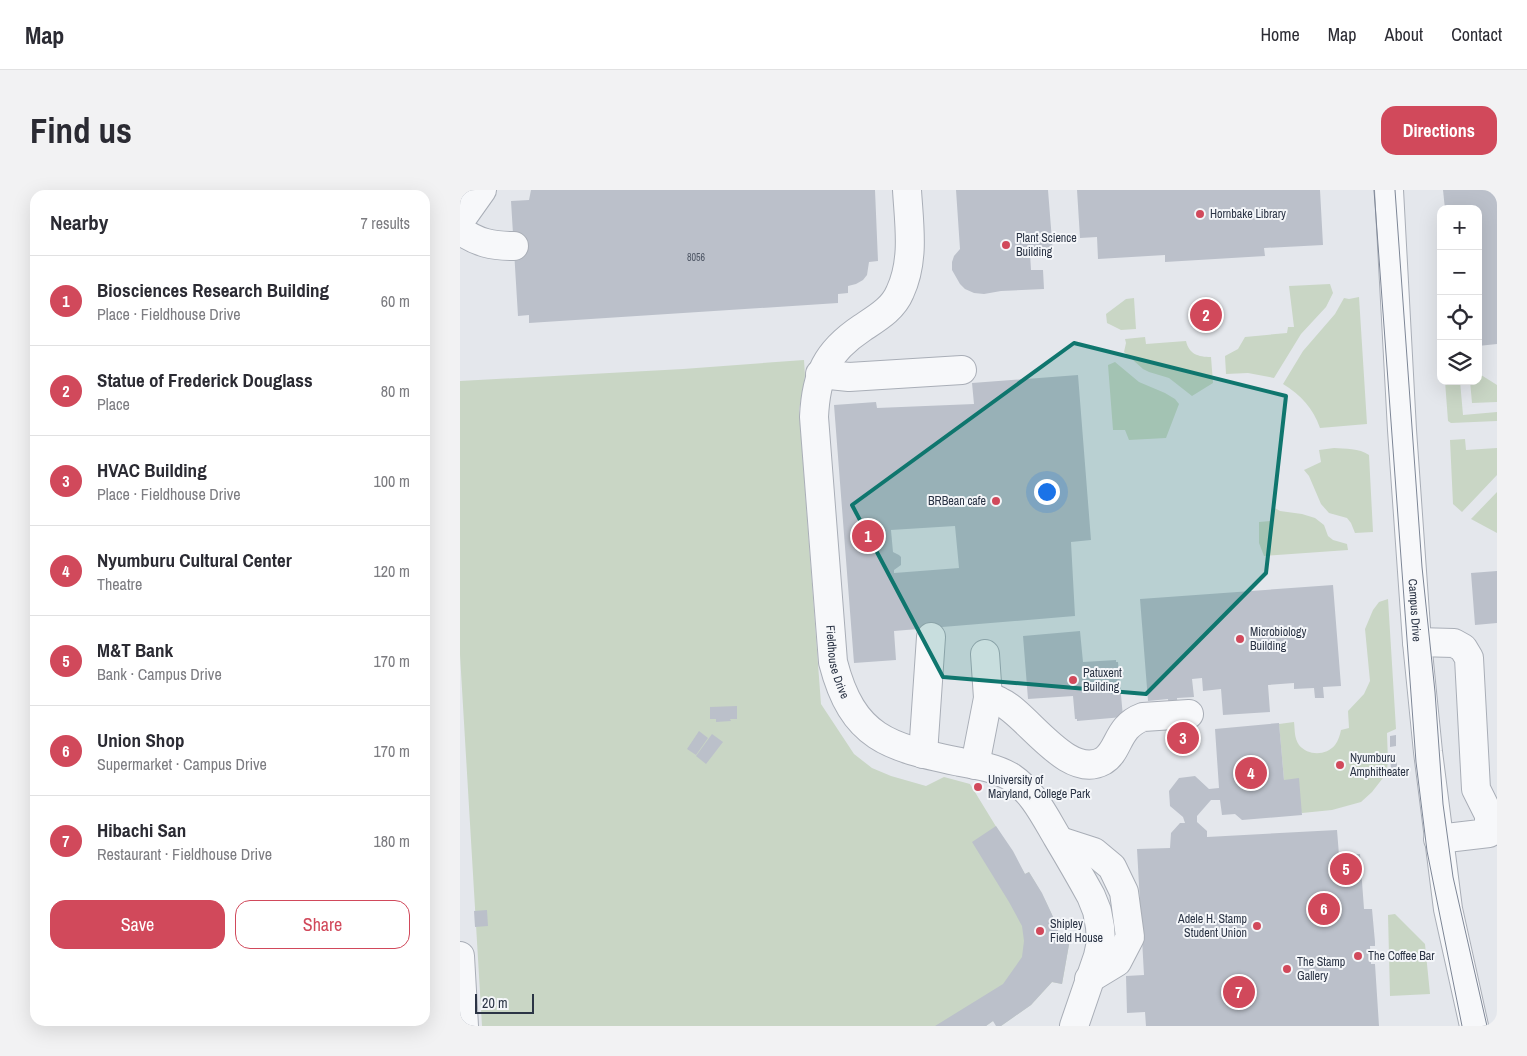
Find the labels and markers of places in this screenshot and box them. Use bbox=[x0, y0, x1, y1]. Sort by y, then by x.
place label: Hornbake Library bbox=[1210, 206, 1286, 222]
marker: Hornbake Library bbox=[1194, 208, 1206, 220]
place label: Plant Science Building bbox=[1016, 230, 1077, 260]
marker: Plant Science Building bbox=[1000, 239, 1012, 251]
pin: 2 bbox=[1190, 296, 1222, 334]
place label: BRBean cafe bbox=[928, 493, 986, 509]
marker: BRBean cafe bbox=[990, 495, 1002, 507]
pin: 1 bbox=[852, 517, 884, 555]
place label: Microbiology Building bbox=[1250, 624, 1306, 654]
marker: Microbiology Building bbox=[1234, 633, 1246, 645]
place label: Patuxent Building bbox=[1083, 665, 1122, 695]
marker: Patuxent Building bbox=[1067, 674, 1079, 686]
pin: 3 bbox=[1167, 719, 1199, 757]
place label: Nyumburu Amphitheater bbox=[1349, 750, 1410, 780]
pin: 4 bbox=[1235, 754, 1267, 792]
marker: Nyumburu Amphitheater bbox=[1334, 759, 1346, 771]
place label: University of Maryland, College Park bbox=[988, 772, 1090, 802]
marker: University of Maryland, College Park bbox=[972, 781, 984, 793]
pin: 5 bbox=[1330, 850, 1362, 888]
pin: 6 bbox=[1308, 890, 1340, 928]
place label: Adele H. Stamp Student Union bbox=[1177, 911, 1247, 941]
place label: Shipley Field House bbox=[1050, 916, 1103, 946]
marker: Adele H. Stamp Student Union bbox=[1251, 920, 1263, 932]
marker: Shipley Field House bbox=[1034, 925, 1046, 937]
place label: The Coffee Bar bbox=[1368, 948, 1435, 964]
marker: The Coffee Bar bbox=[1352, 950, 1364, 962]
place label: The Stamp Gallery bbox=[1297, 954, 1345, 984]
marker: The Stamp Gallery bbox=[1281, 963, 1293, 975]
pin: 7 bbox=[1223, 973, 1255, 1011]

